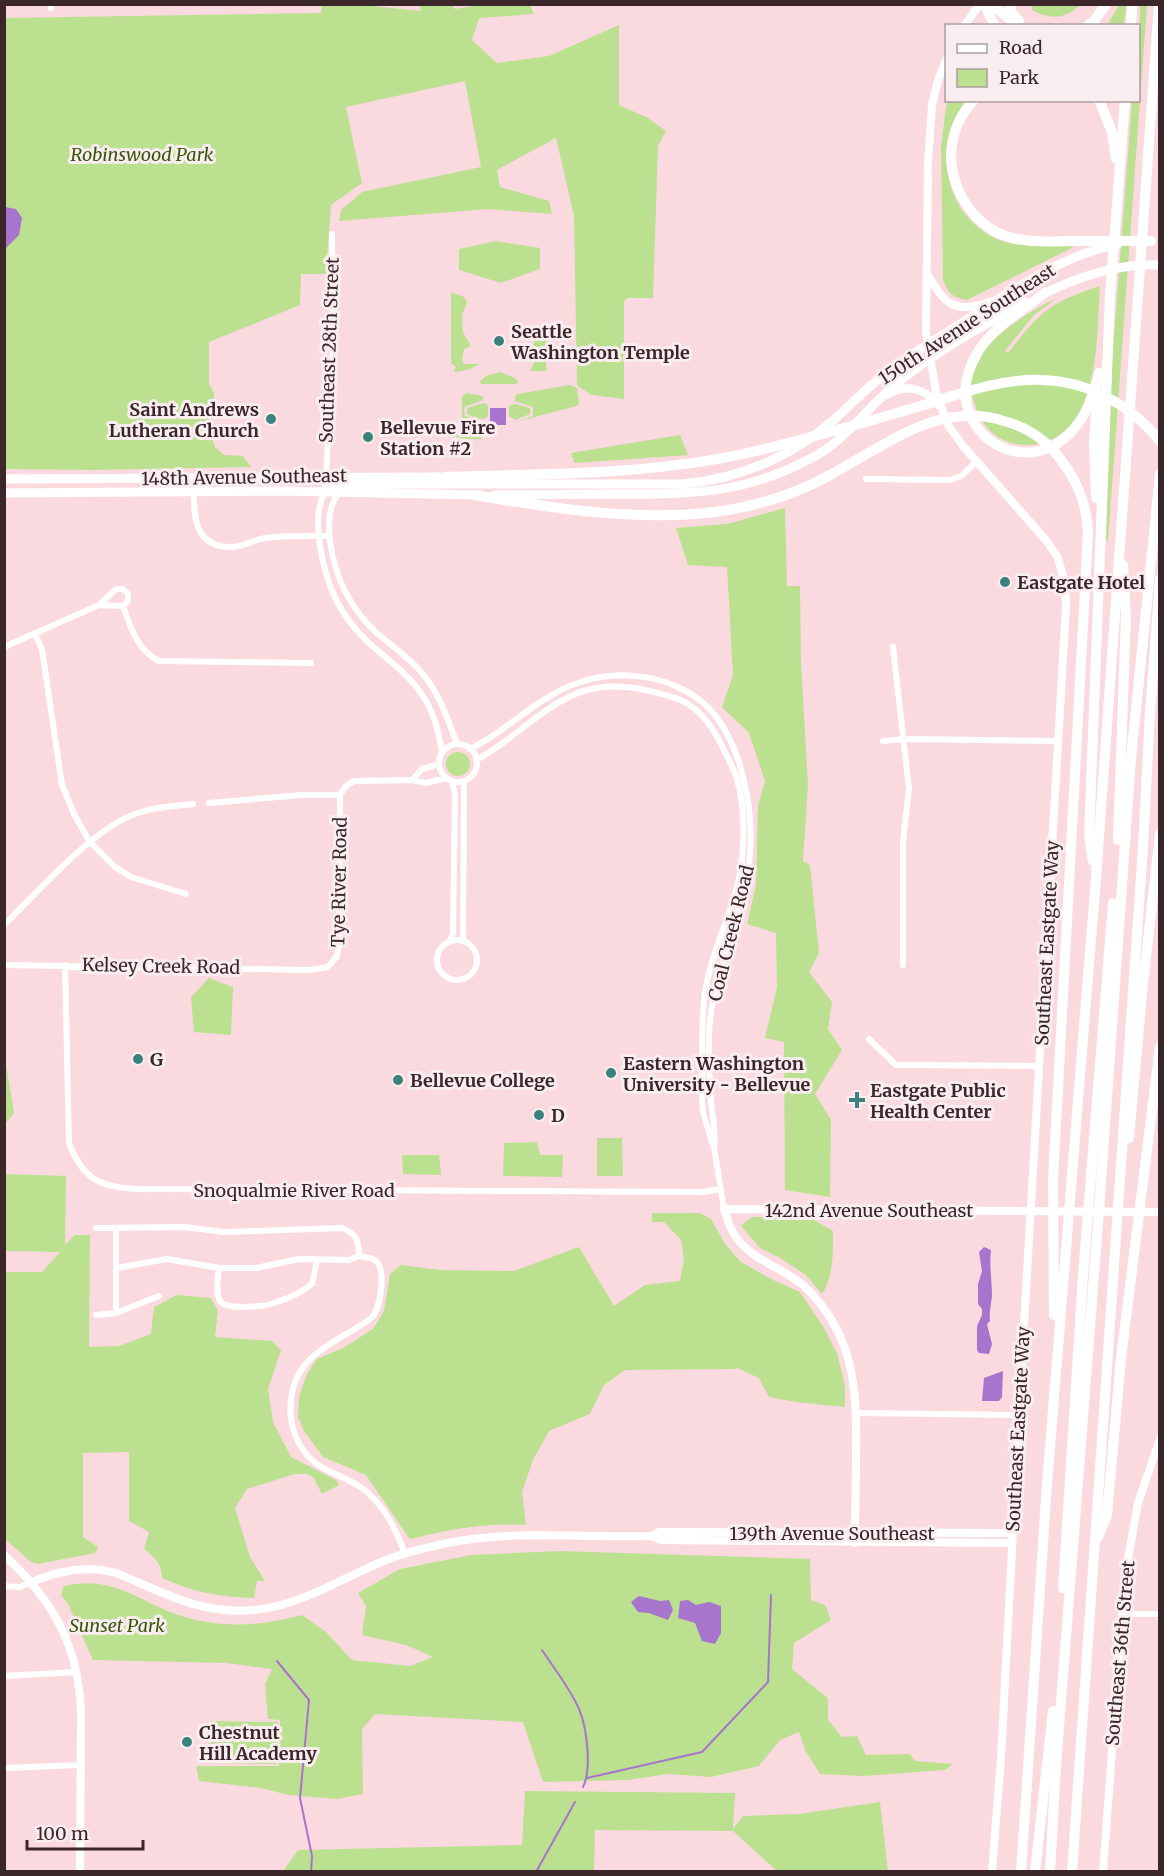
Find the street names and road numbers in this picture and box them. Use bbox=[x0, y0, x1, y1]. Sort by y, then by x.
street label: Southeast 28th Street bbox=[314, 257, 344, 443]
street label: 150th Avenue Southeast bbox=[874, 258, 1060, 390]
street label: 148th Avenue Southeast bbox=[141, 464, 347, 490]
street label: Tye River Road bbox=[326, 816, 352, 947]
street label: Southeast Eastgate Way bbox=[1030, 839, 1064, 1046]
street label: Coal Creek Road bbox=[703, 862, 759, 1003]
street label: Kelsey Creek Road bbox=[82, 953, 240, 979]
street label: Snoqualmie River Road bbox=[193, 1179, 395, 1202]
street label: 142nd Avenue Southeast bbox=[765, 1199, 973, 1222]
street label: Southeast Eastgate Way bbox=[1001, 1325, 1035, 1532]
street label: 139th Avenue Southeast bbox=[729, 1522, 935, 1545]
street label: Southeast 36th Street bbox=[1100, 1559, 1140, 1747]

